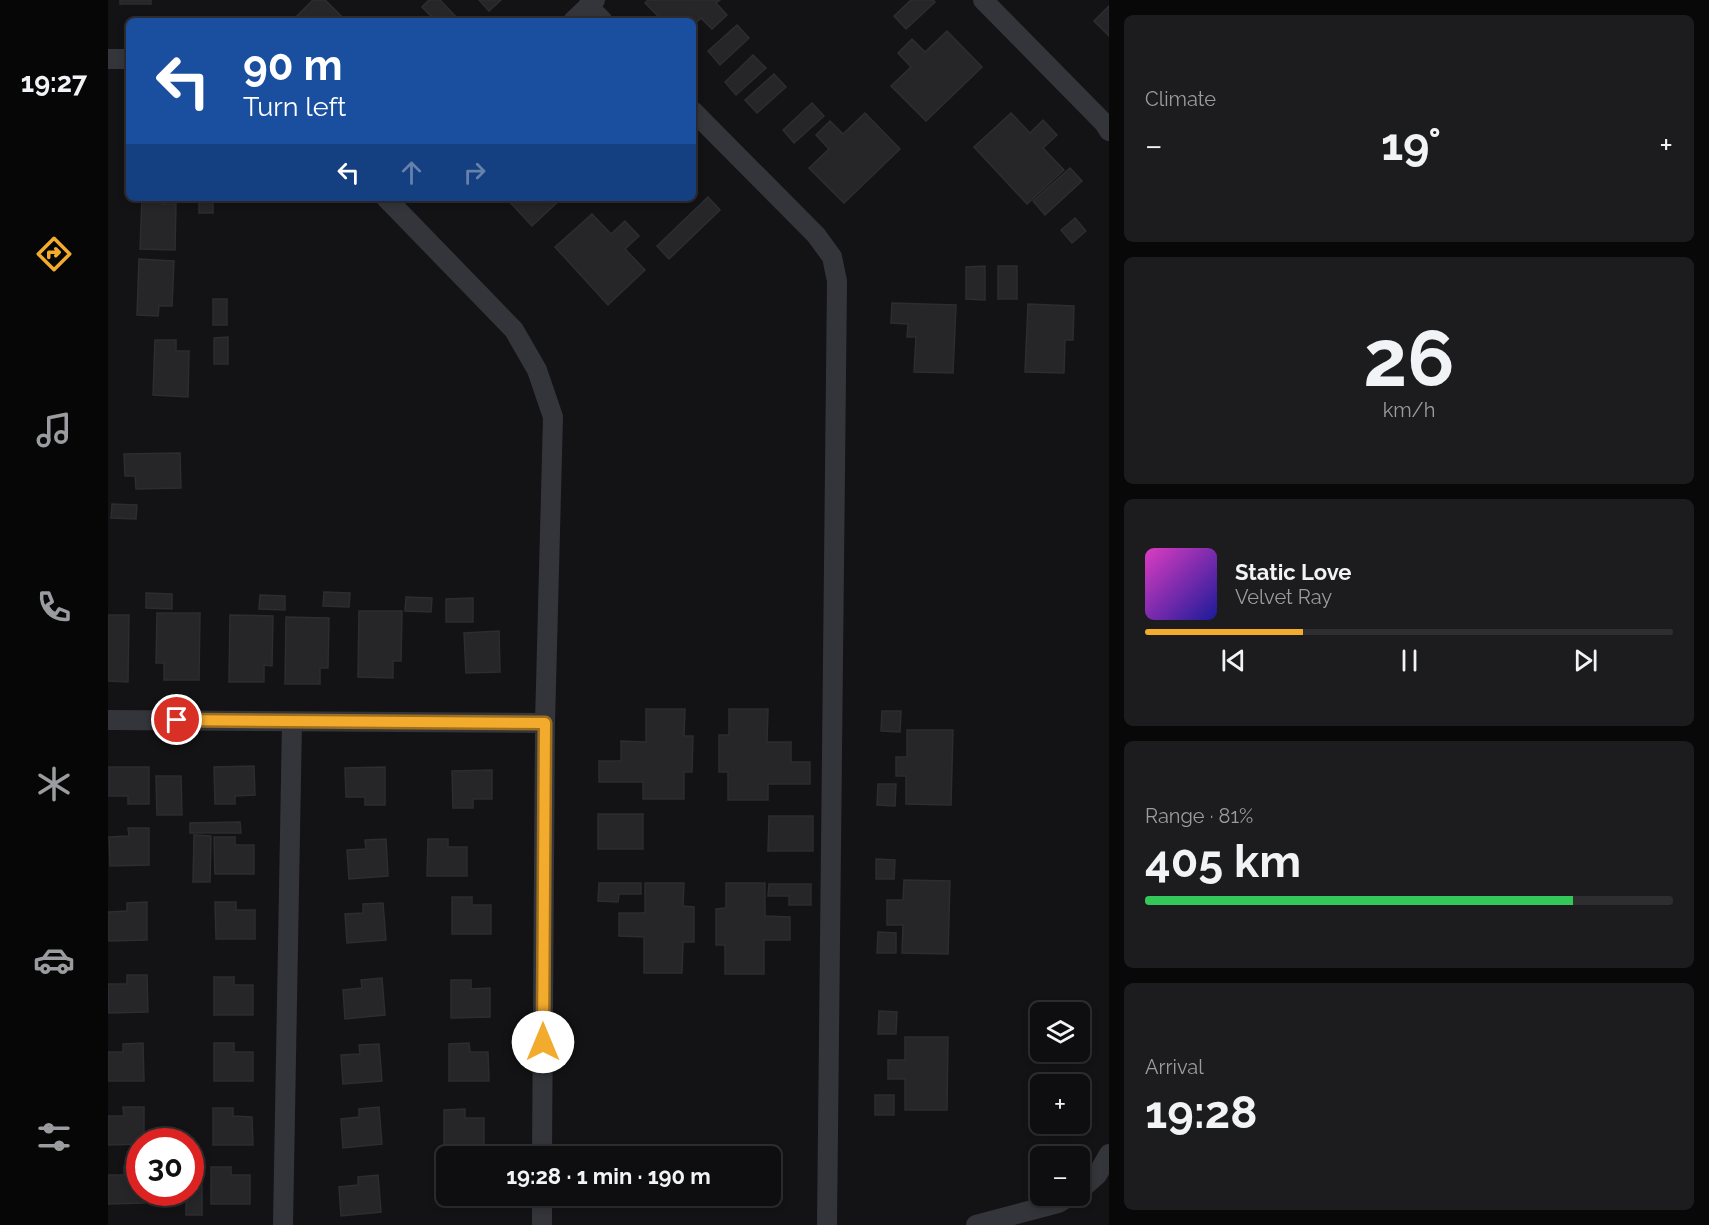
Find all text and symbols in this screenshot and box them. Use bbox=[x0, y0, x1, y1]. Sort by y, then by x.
text: 90 m bbox=[243, 41, 343, 90]
icon: left bbox=[144, 42, 222, 120]
text: 19:27 bbox=[21, 67, 87, 98]
text: Climate bbox=[1145, 87, 1216, 111]
text: Turn left bbox=[243, 91, 346, 122]
text: 19° bbox=[1381, 118, 1441, 171]
text: − bbox=[1145, 126, 1163, 165]
text: + bbox=[1659, 126, 1673, 165]
icon: left bbox=[332, 156, 365, 189]
icon: ahead bbox=[395, 156, 428, 189]
icon: right bbox=[458, 156, 491, 189]
icon: directions bbox=[33, 233, 75, 275]
text: 26 bbox=[1363, 313, 1455, 404]
text: km/h bbox=[1383, 398, 1435, 422]
icon: music bbox=[33, 409, 75, 451]
text: Static Love bbox=[1235, 559, 1352, 585]
text: Velvet Ray bbox=[1235, 585, 1332, 609]
icon: phone bbox=[33, 586, 75, 628]
icon: previous bbox=[1217, 644, 1250, 677]
icon: pause bbox=[1393, 644, 1426, 677]
icon: next bbox=[1569, 644, 1602, 677]
pin bbox=[151, 694, 202, 745]
icon: arrive bbox=[160, 703, 193, 736]
icon: climate bbox=[33, 763, 75, 805]
text: Range · 81% bbox=[1145, 804, 1253, 828]
text: 405 km bbox=[1145, 835, 1301, 888]
icon: car bbox=[33, 939, 75, 981]
map controls bbox=[1030, 1002, 1090, 1206]
button: layers bbox=[1030, 1002, 1090, 1062]
position arrow bbox=[511, 1010, 575, 1074]
text: Arrival bbox=[1145, 1055, 1204, 1079]
button: + bbox=[1030, 1074, 1090, 1134]
text: 19:28 bbox=[1145, 1086, 1257, 1139]
icon: filters bbox=[33, 1116, 75, 1158]
speed limit sign: 30 bbox=[126, 1128, 204, 1206]
button: − bbox=[1030, 1146, 1090, 1206]
text: 19:28 · 1 min · 190 m bbox=[506, 1163, 711, 1189]

